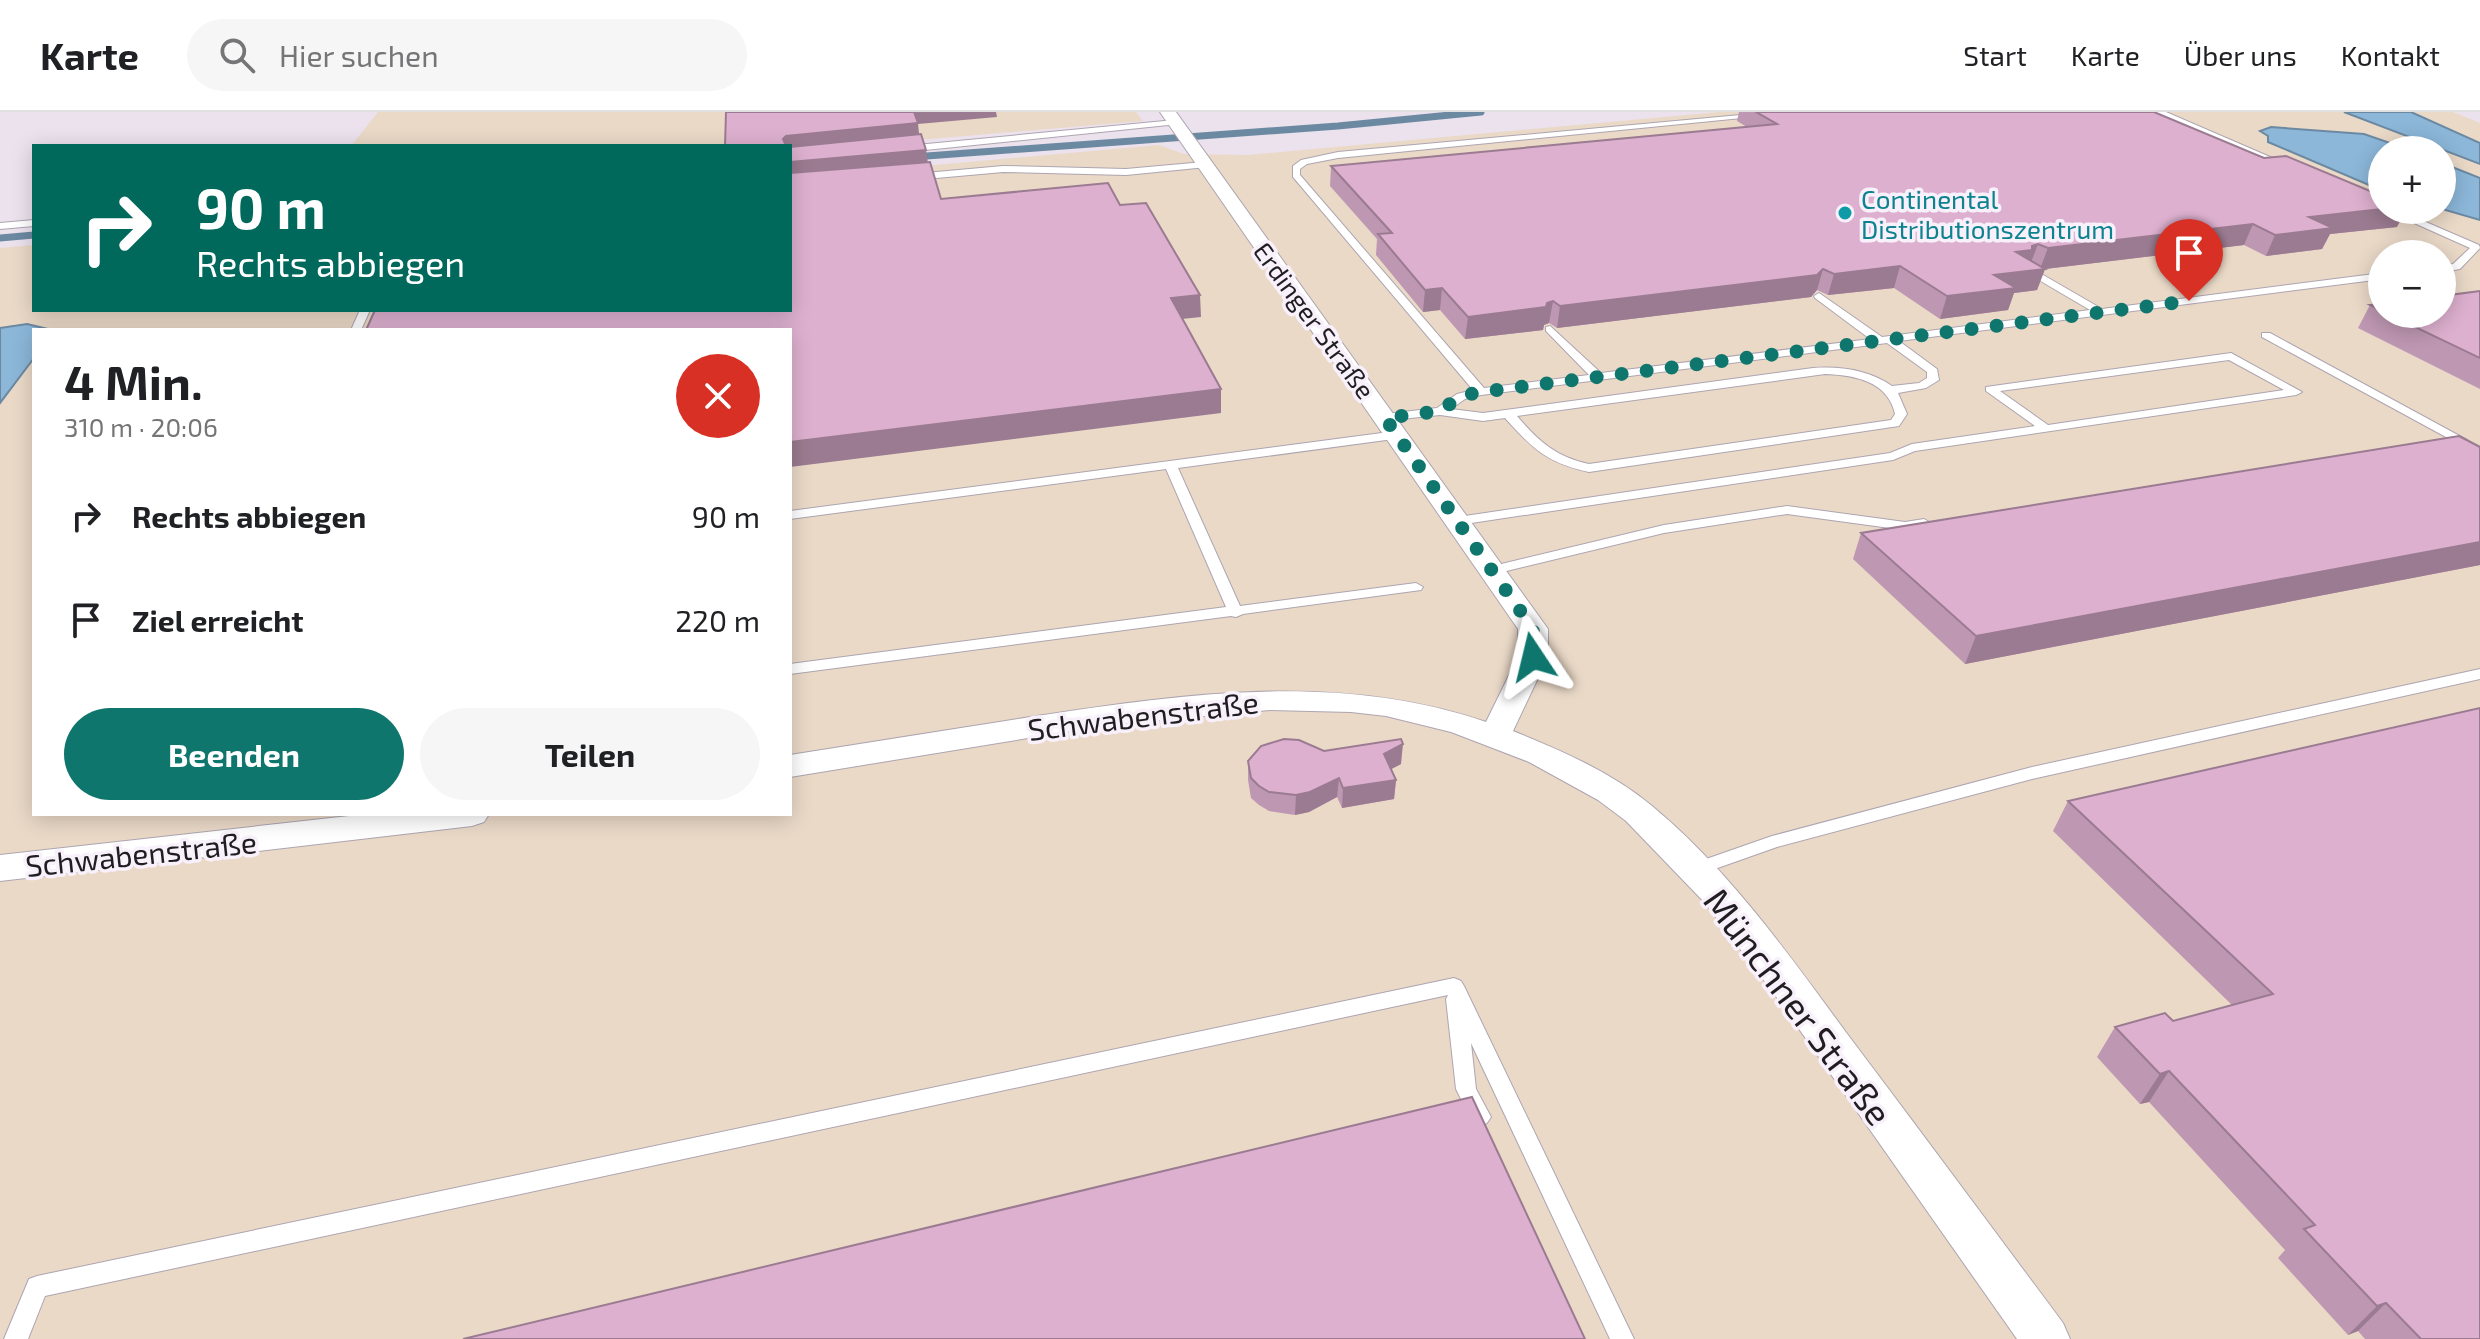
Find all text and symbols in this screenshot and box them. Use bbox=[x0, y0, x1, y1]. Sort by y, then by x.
search box bbox=[187, 19, 747, 91]
text: Karte bbox=[40, 32, 139, 78]
icon: search bbox=[215, 33, 259, 77]
text: Hier suchen bbox=[279, 37, 439, 73]
text: Start bbox=[1963, 38, 2027, 72]
text: Karte bbox=[2071, 38, 2140, 72]
text: Über uns bbox=[2184, 38, 2297, 72]
text: Kontakt bbox=[2341, 38, 2440, 72]
map controls bbox=[2368, 136, 2456, 328]
button: + bbox=[2368, 136, 2456, 224]
text: 90 m bbox=[196, 173, 326, 240]
icon: right bbox=[64, 176, 168, 280]
place label: Continental Distributionszentrum bbox=[1861, 183, 2114, 244]
marker: Continental Distributionszentrum bbox=[1836, 204, 1854, 222]
pin bbox=[2155, 219, 2223, 301]
icon: arrive bbox=[2167, 231, 2211, 275]
street label: Erdinger Straße bbox=[1248, 236, 1382, 404]
button: − bbox=[2368, 240, 2456, 328]
text: Rechts abbiegen bbox=[196, 241, 465, 284]
text: 4 Min. bbox=[64, 352, 203, 410]
button: close bbox=[676, 354, 760, 438]
text: 310 m · 20:06 bbox=[64, 411, 218, 442]
icon: right bbox=[64, 494, 108, 538]
text: Rechts abbiegen bbox=[132, 498, 366, 534]
text: 90 m bbox=[692, 498, 760, 534]
icon: arrive bbox=[64, 598, 108, 642]
text: Ziel erreicht bbox=[132, 602, 304, 638]
text: 220 m bbox=[675, 602, 760, 638]
position arrow bbox=[1491, 615, 1575, 699]
street label: Schwabenstraße bbox=[1026, 683, 1260, 747]
button: Beenden bbox=[64, 708, 404, 800]
button: Teilen bbox=[420, 708, 760, 800]
street label: Schwabenstraße bbox=[24, 823, 258, 883]
street label: Münchner Straße bbox=[1696, 879, 1902, 1133]

